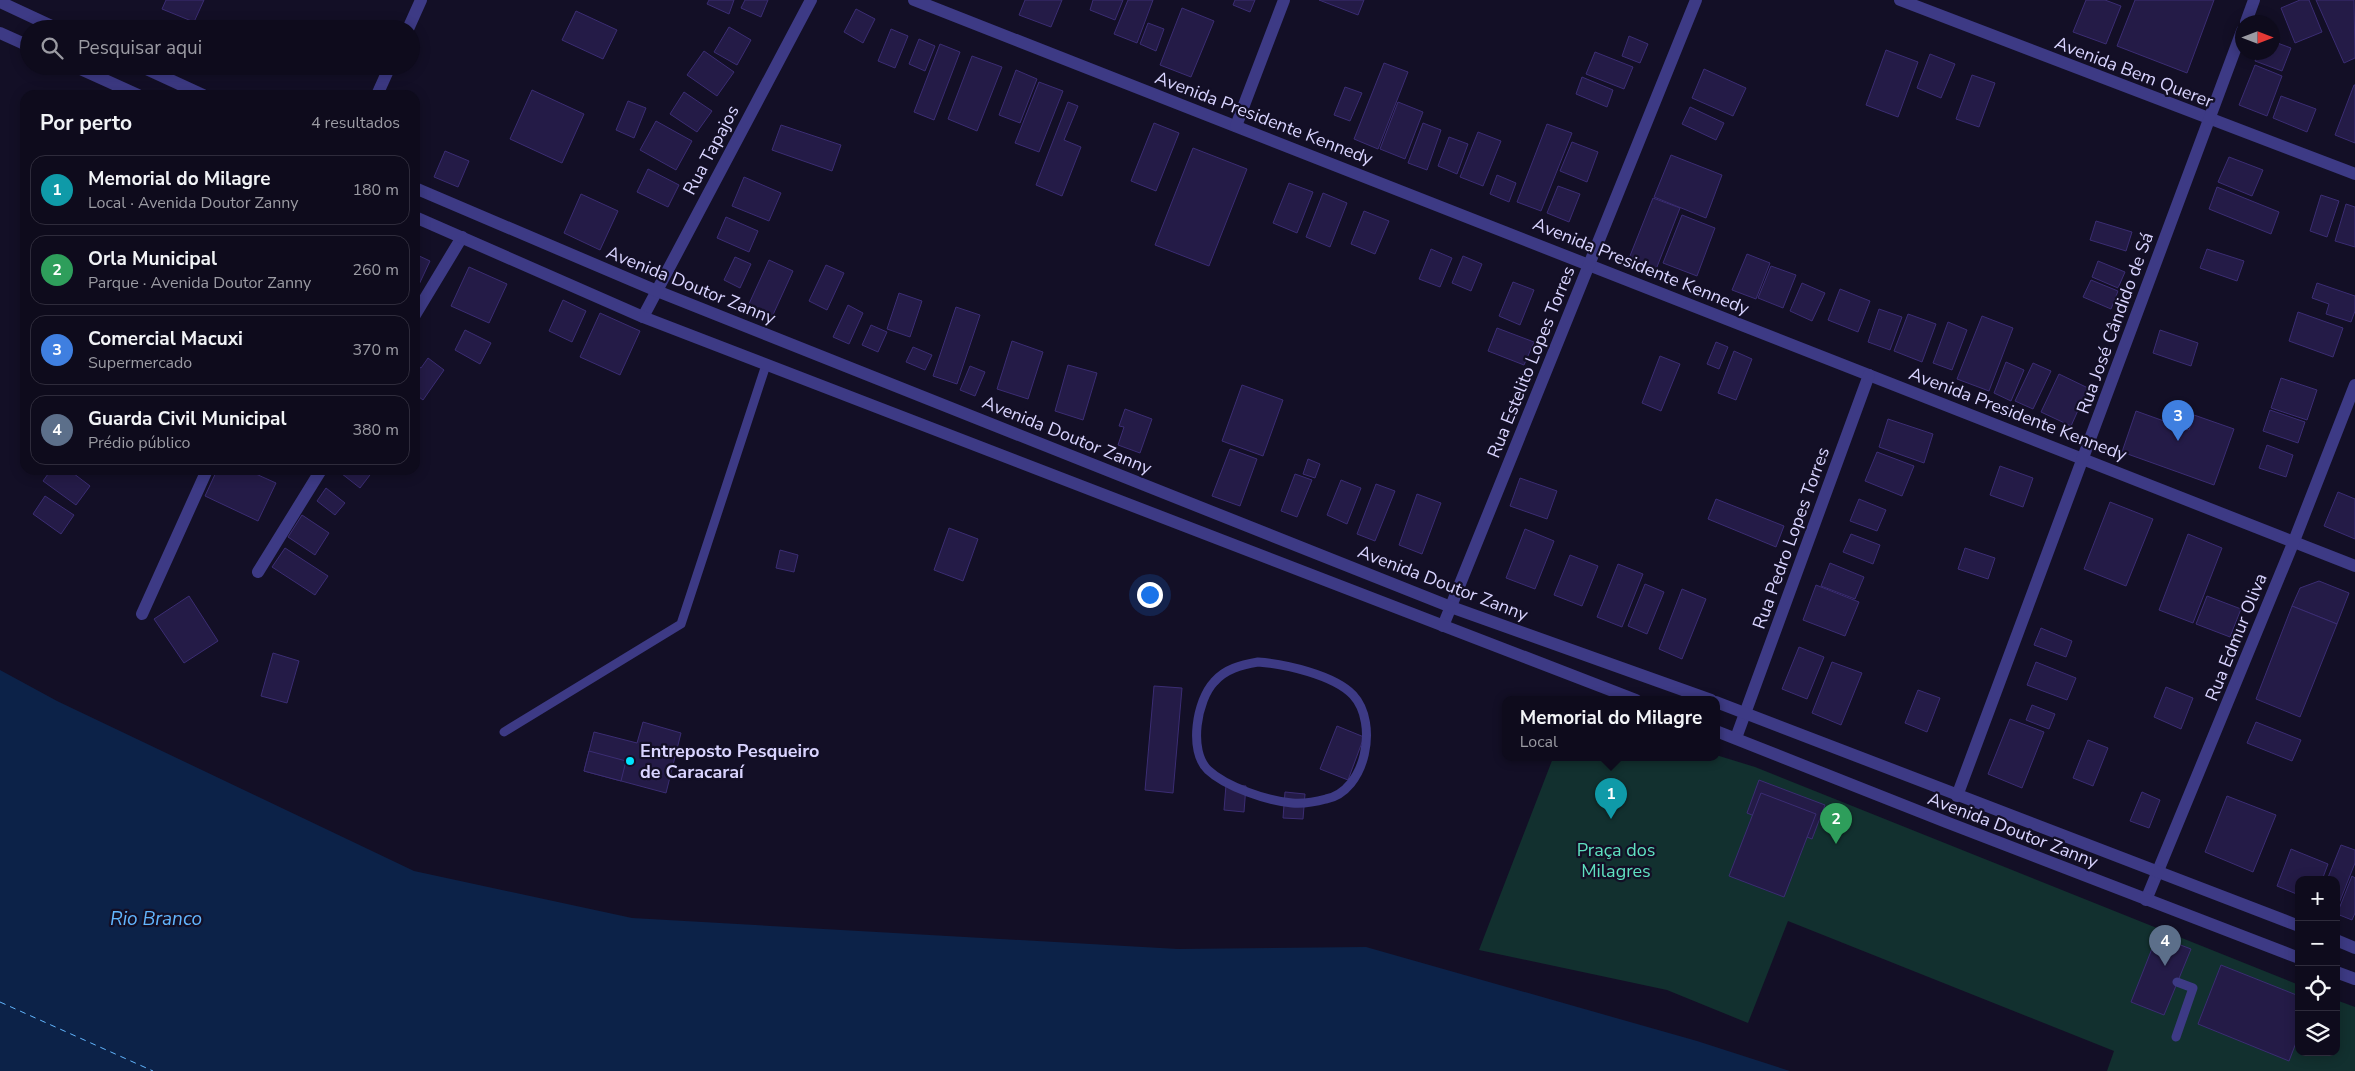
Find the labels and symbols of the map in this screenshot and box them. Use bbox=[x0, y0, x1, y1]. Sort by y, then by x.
north arrow bbox=[2235, 15, 2280, 60]
street label: Avenida Bem Querer bbox=[2051, 31, 2217, 114]
street label: Avenida Presidente Kennedy bbox=[1152, 65, 1377, 171]
street label: Rua Tapajos bbox=[677, 101, 745, 199]
street label: Avenida Presidente Kennedy bbox=[1529, 212, 1753, 321]
street label: Rua José Cândido de Sá bbox=[2071, 229, 2159, 417]
street label: Avenida Doutor Zanny bbox=[603, 240, 780, 330]
street label: Rua Estelito Lopes Torres bbox=[1481, 263, 1581, 461]
street label: Avenida Presidente Kennedy bbox=[1906, 361, 2131, 467]
street label: Avenida Doutor Zanny bbox=[979, 390, 1156, 480]
pin: 3 bbox=[2162, 400, 2194, 441]
street label: Rua Pedro Lopes Torres bbox=[1747, 444, 1835, 632]
street label: Avenida Doutor Zanny bbox=[1354, 539, 1532, 627]
street label: Rua Edmur Oliva bbox=[2199, 570, 2273, 704]
your location bbox=[1137, 582, 1163, 608]
place label: Entreposto Pesqueiro de Caracaraí bbox=[640, 739, 819, 784]
marker: Entreposto Pesqueiro de Caracaraí bbox=[624, 755, 636, 767]
pin: 1 bbox=[1595, 778, 1627, 819]
street label: Avenida Doutor Zanny bbox=[1924, 786, 2102, 874]
pin: 2 bbox=[1820, 803, 1852, 844]
park label: Praça dos Milagres bbox=[1577, 838, 1655, 883]
water label: Rio Branco bbox=[110, 906, 202, 932]
pin: 4 bbox=[2149, 925, 2181, 966]

